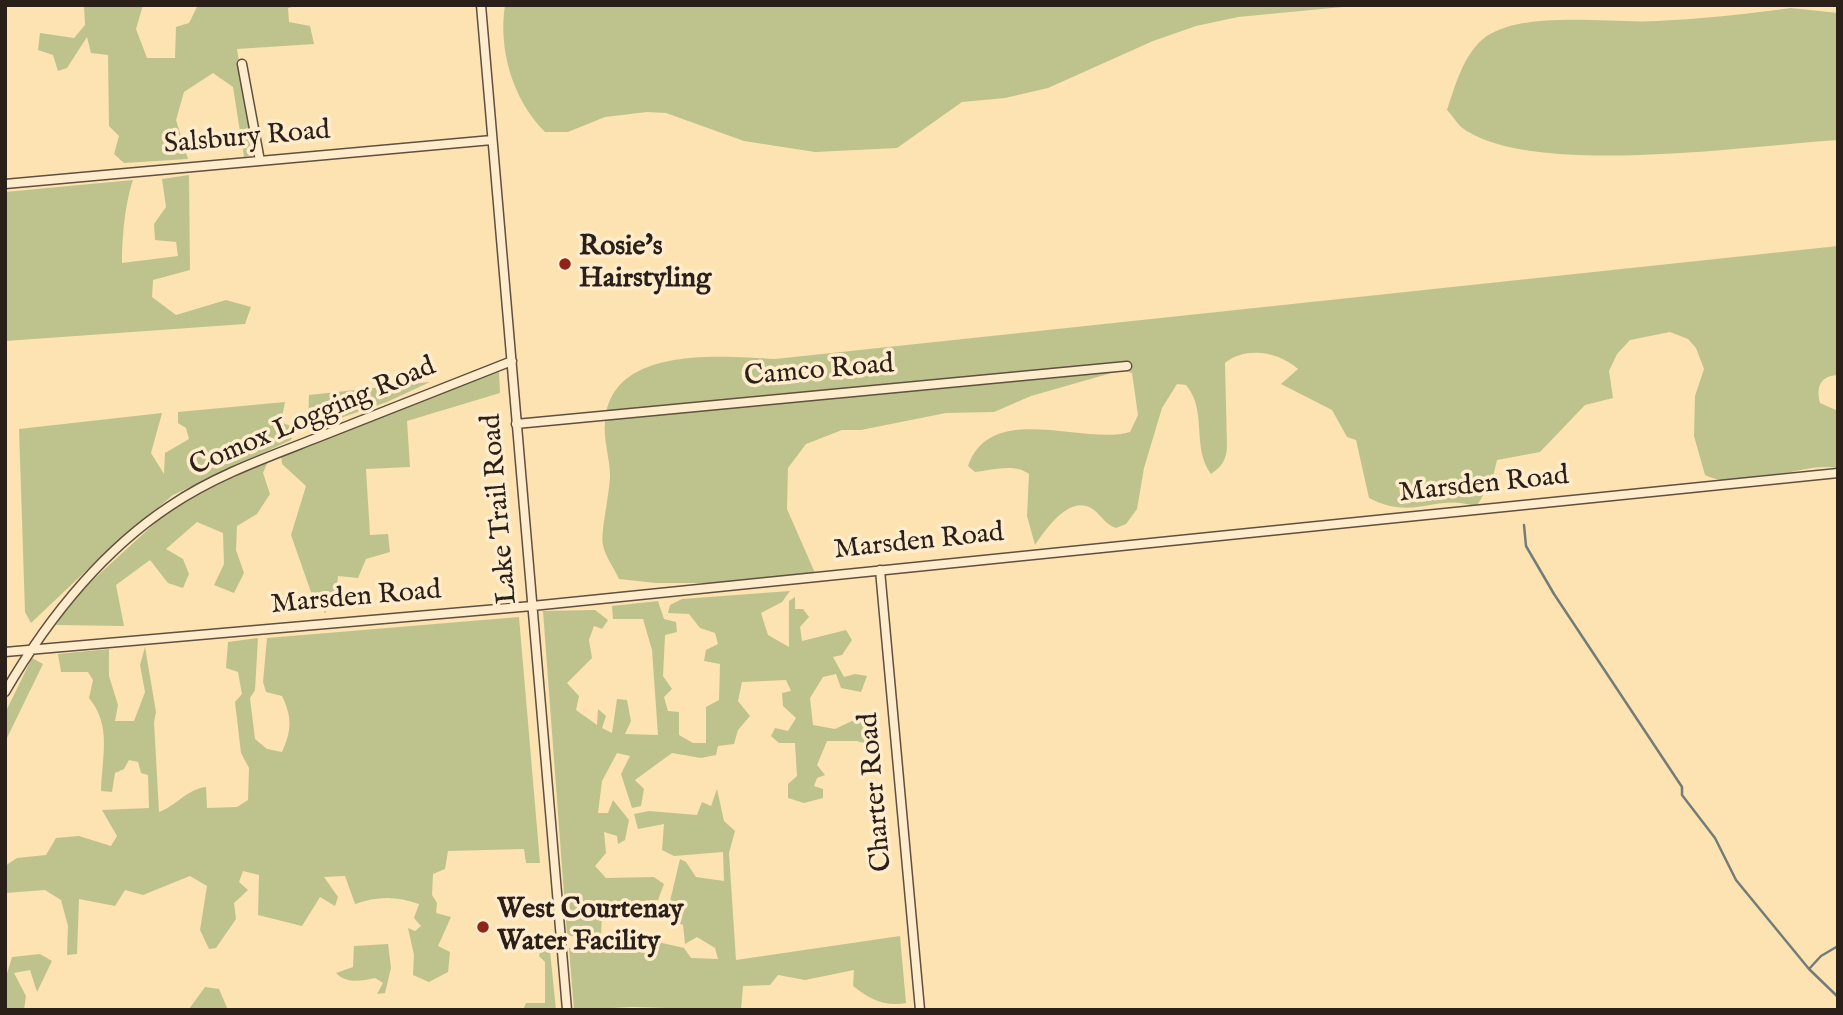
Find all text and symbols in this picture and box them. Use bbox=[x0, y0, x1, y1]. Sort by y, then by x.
street label: Salsbury Road bbox=[162, 115, 332, 163]
place label: Rosie's Hairstyling bbox=[579, 231, 711, 297]
marker: Rosie's Hairstyling bbox=[557, 256, 573, 272]
street label: Camco Road bbox=[743, 349, 895, 395]
street label: Comox Logging Road bbox=[185, 351, 441, 485]
street label: Lake Trail Road bbox=[476, 412, 526, 606]
street label: Marsden Road bbox=[1397, 460, 1571, 512]
street label: Marsden Road bbox=[832, 517, 1006, 569]
street label: Marsden Road bbox=[270, 575, 442, 623]
street label: Charter Road bbox=[853, 711, 901, 873]
place label: West Courtenay Water Facility bbox=[497, 894, 683, 960]
marker: West Courtenay Water Facility bbox=[475, 919, 491, 935]

